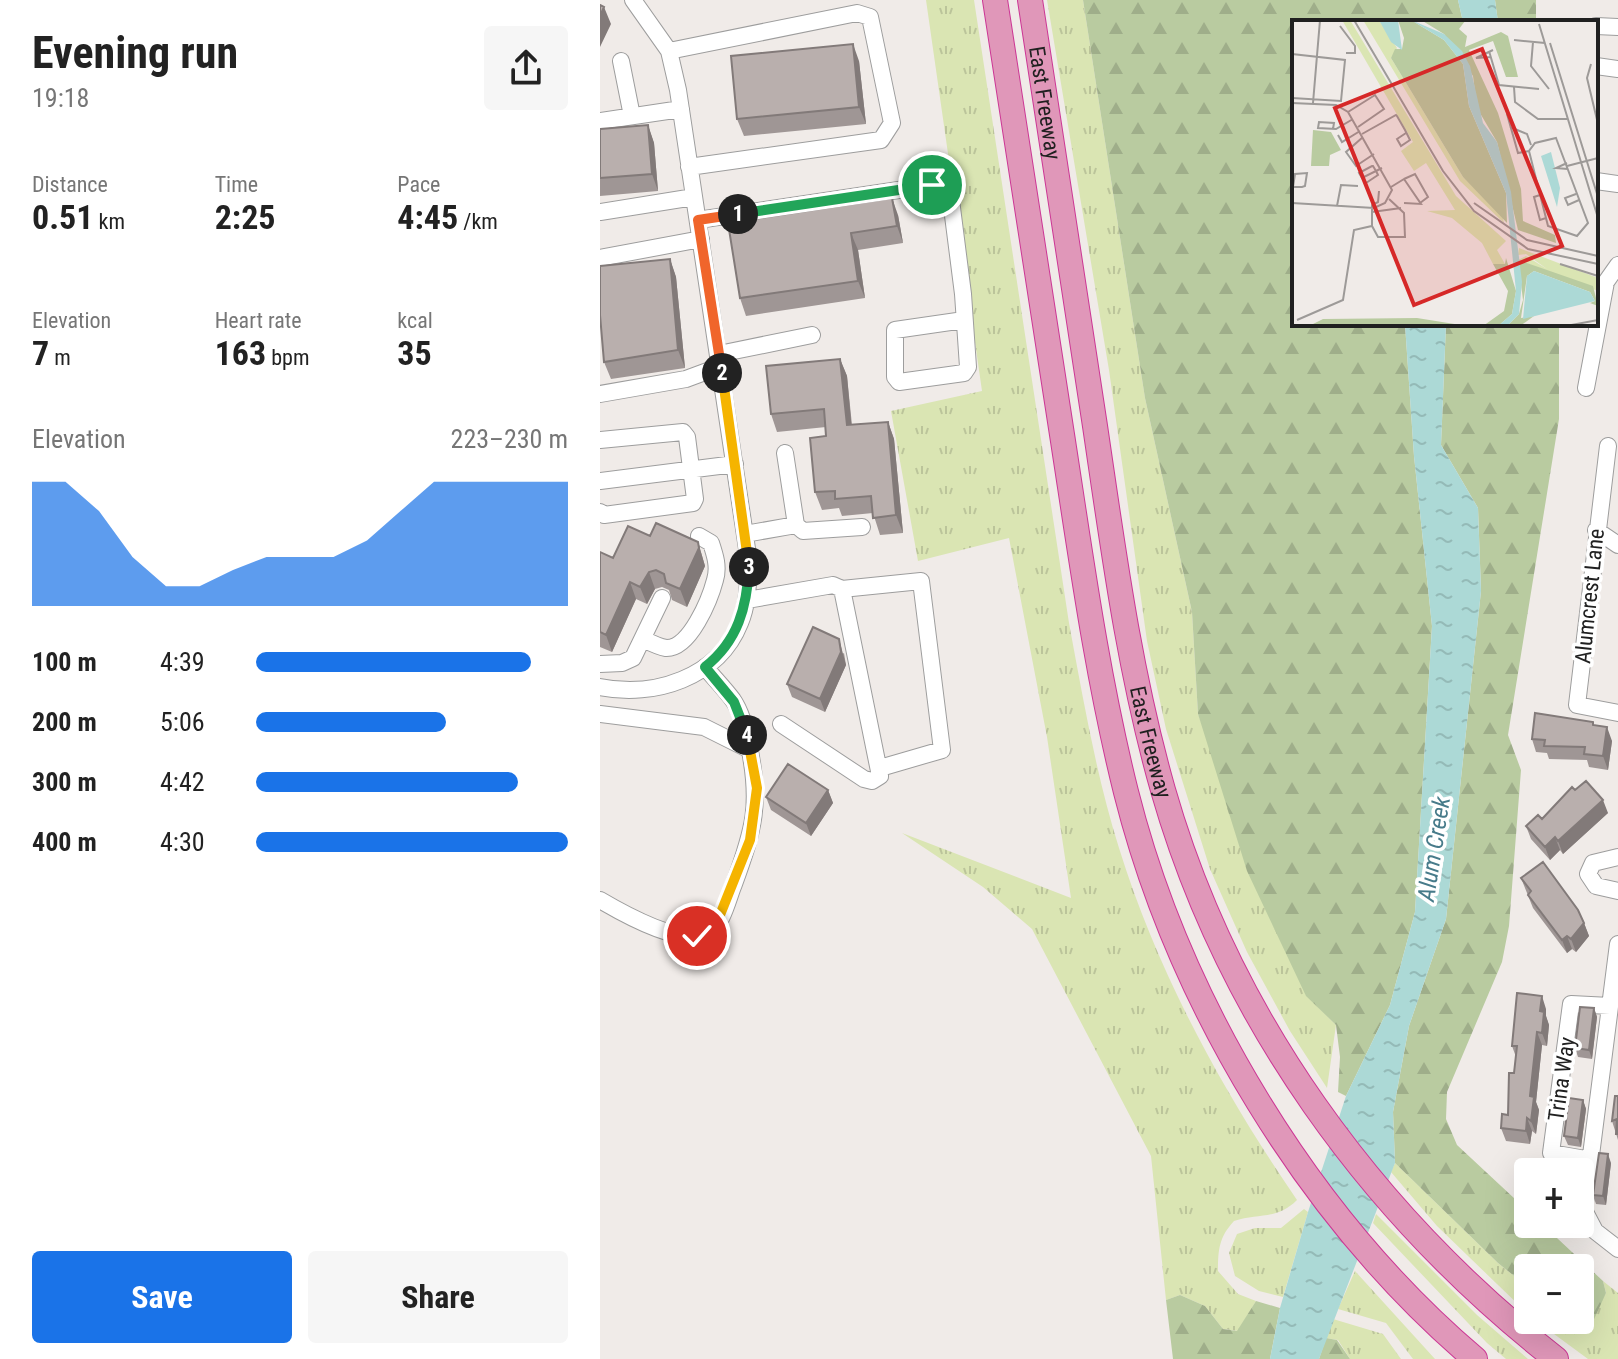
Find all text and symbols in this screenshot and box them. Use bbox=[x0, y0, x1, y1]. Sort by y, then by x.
inset map bbox=[1292, 20, 1598, 326]
button: share bbox=[484, 26, 568, 110]
text: Evening run bbox=[32, 27, 238, 79]
street label: East Freeway bbox=[1024, 44, 1066, 161]
text: 19:18 bbox=[32, 83, 89, 113]
pin bbox=[898, 151, 966, 219]
icon: arrive bbox=[910, 163, 954, 207]
text: Distance bbox=[32, 172, 108, 197]
text: Time bbox=[215, 172, 258, 197]
text: Pace bbox=[397, 172, 440, 197]
pin: 1 bbox=[718, 194, 758, 234]
text: 0.51 bbox=[32, 197, 93, 237]
text: 2:25 bbox=[215, 197, 276, 237]
text: 4:45 bbox=[397, 197, 458, 237]
text: 1 bbox=[732, 201, 744, 226]
text: km bbox=[93, 209, 125, 234]
text: /km bbox=[458, 209, 498, 234]
text: Elevation bbox=[32, 308, 111, 333]
text: Heart rate bbox=[215, 308, 302, 333]
text: kcal bbox=[397, 308, 433, 333]
text: 7 bbox=[32, 333, 49, 373]
text: 163 bbox=[215, 333, 266, 373]
text: 35 bbox=[397, 333, 432, 373]
text: m bbox=[49, 345, 71, 370]
text: bpm bbox=[266, 345, 310, 370]
pin: 2 bbox=[702, 353, 742, 393]
text: 2 bbox=[716, 360, 728, 385]
text: Elevation bbox=[32, 424, 126, 454]
text: 223–230 m bbox=[451, 424, 568, 454]
street label: Alumcrest Lane bbox=[1570, 527, 1609, 665]
pin: 3 bbox=[729, 547, 769, 587]
text: 3 bbox=[743, 554, 755, 579]
text: 100 m bbox=[32, 647, 97, 677]
text: 4:39 bbox=[160, 647, 205, 677]
street label: East Freeway bbox=[1125, 684, 1177, 801]
text: 200 m bbox=[32, 707, 97, 737]
text: 5:06 bbox=[160, 707, 205, 737]
pin: 4 bbox=[727, 715, 767, 755]
text: 4 bbox=[741, 722, 753, 747]
text: 300 m bbox=[32, 767, 97, 797]
text: 4:42 bbox=[160, 767, 205, 797]
water label: Alum Creek bbox=[1412, 794, 1456, 904]
text: 400 m bbox=[32, 827, 97, 857]
text: 4:30 bbox=[160, 827, 205, 857]
pin bbox=[663, 902, 731, 970]
icon: check bbox=[675, 914, 719, 958]
street label: Trina Way bbox=[1543, 1035, 1580, 1123]
map controls bbox=[1514, 1158, 1594, 1334]
button: + bbox=[1514, 1158, 1594, 1238]
button: Save bbox=[32, 1251, 292, 1343]
button: Share bbox=[308, 1251, 568, 1343]
button: − bbox=[1514, 1254, 1594, 1334]

